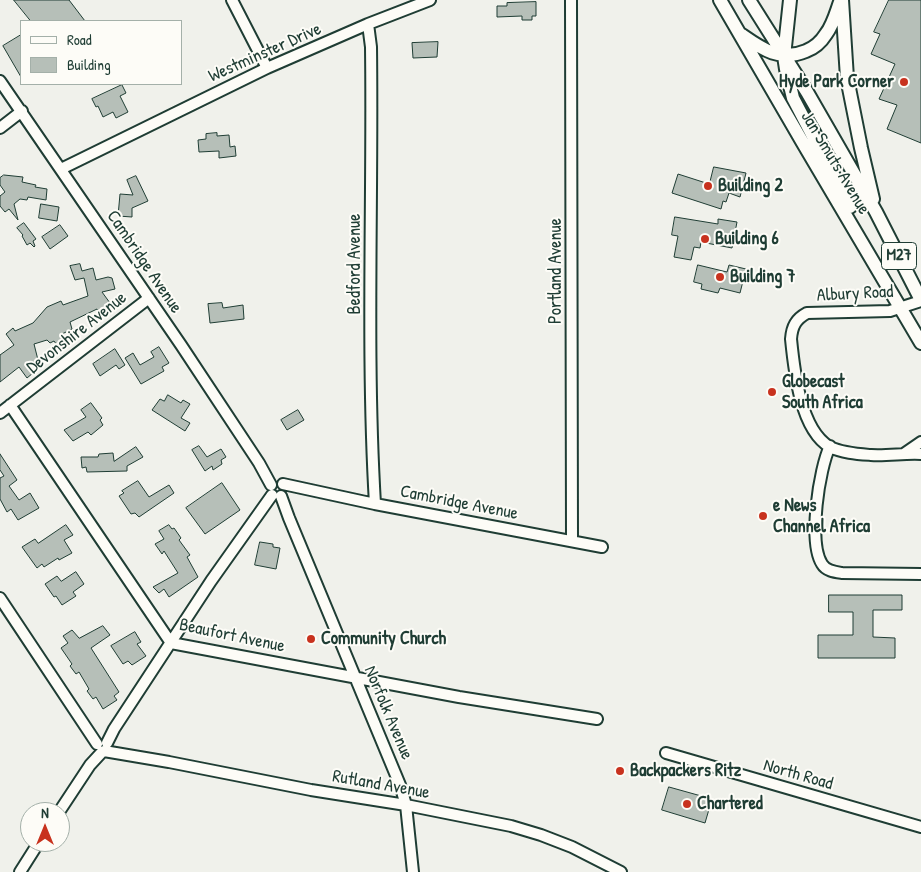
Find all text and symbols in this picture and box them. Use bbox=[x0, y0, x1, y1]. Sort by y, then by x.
street label: Westminster Drive bbox=[205, 19, 325, 87]
legend bbox=[20, 20, 182, 85]
text: Road bbox=[67, 29, 92, 50]
text: Building bbox=[67, 54, 111, 75]
place label: Hyde Park Corner bbox=[779, 71, 894, 93]
marker: Hyde Park Corner bbox=[898, 76, 910, 88]
street label: Jan Smuts Avenue bbox=[796, 107, 874, 219]
place label: Building 2 bbox=[718, 175, 783, 197]
marker: Building 2 bbox=[702, 180, 714, 192]
street label: Cambridge Avenue bbox=[102, 206, 186, 318]
street label: Bedford Avenue bbox=[344, 214, 366, 314]
street label: Portland Avenue bbox=[545, 218, 567, 324]
place label: Building 6 bbox=[715, 228, 779, 250]
marker: Building 6 bbox=[699, 233, 711, 245]
road number: M27 bbox=[882, 242, 916, 270]
place label: Building 7 bbox=[730, 266, 795, 288]
marker: Building 7 bbox=[714, 271, 726, 283]
street label: Albury Road bbox=[816, 281, 894, 307]
street label: Devonshire Avenue bbox=[23, 287, 131, 379]
place label: Globecast South Africa bbox=[782, 371, 863, 414]
marker: Globecast South Africa bbox=[766, 386, 778, 398]
street label: Cambridge Avenue bbox=[398, 481, 520, 525]
place label: e News Channel Africa bbox=[773, 495, 870, 538]
marker: e News Channel Africa bbox=[757, 510, 769, 522]
street label: Beaufort Avenue bbox=[177, 614, 287, 658]
place label: Community Church bbox=[321, 628, 446, 650]
marker: Community Church bbox=[305, 633, 317, 645]
street label: Norfolk Avenue bbox=[359, 663, 417, 763]
street label: North Road bbox=[761, 755, 835, 795]
place label: Backpackers Ritz bbox=[630, 760, 741, 782]
marker: Backpackers Ritz bbox=[614, 765, 626, 777]
street label: Rutland Avenue bbox=[331, 766, 431, 804]
place label: Chartered bbox=[697, 793, 763, 815]
marker: Chartered bbox=[681, 798, 693, 810]
north arrow bbox=[20, 802, 70, 852]
text: N bbox=[41, 803, 49, 822]

